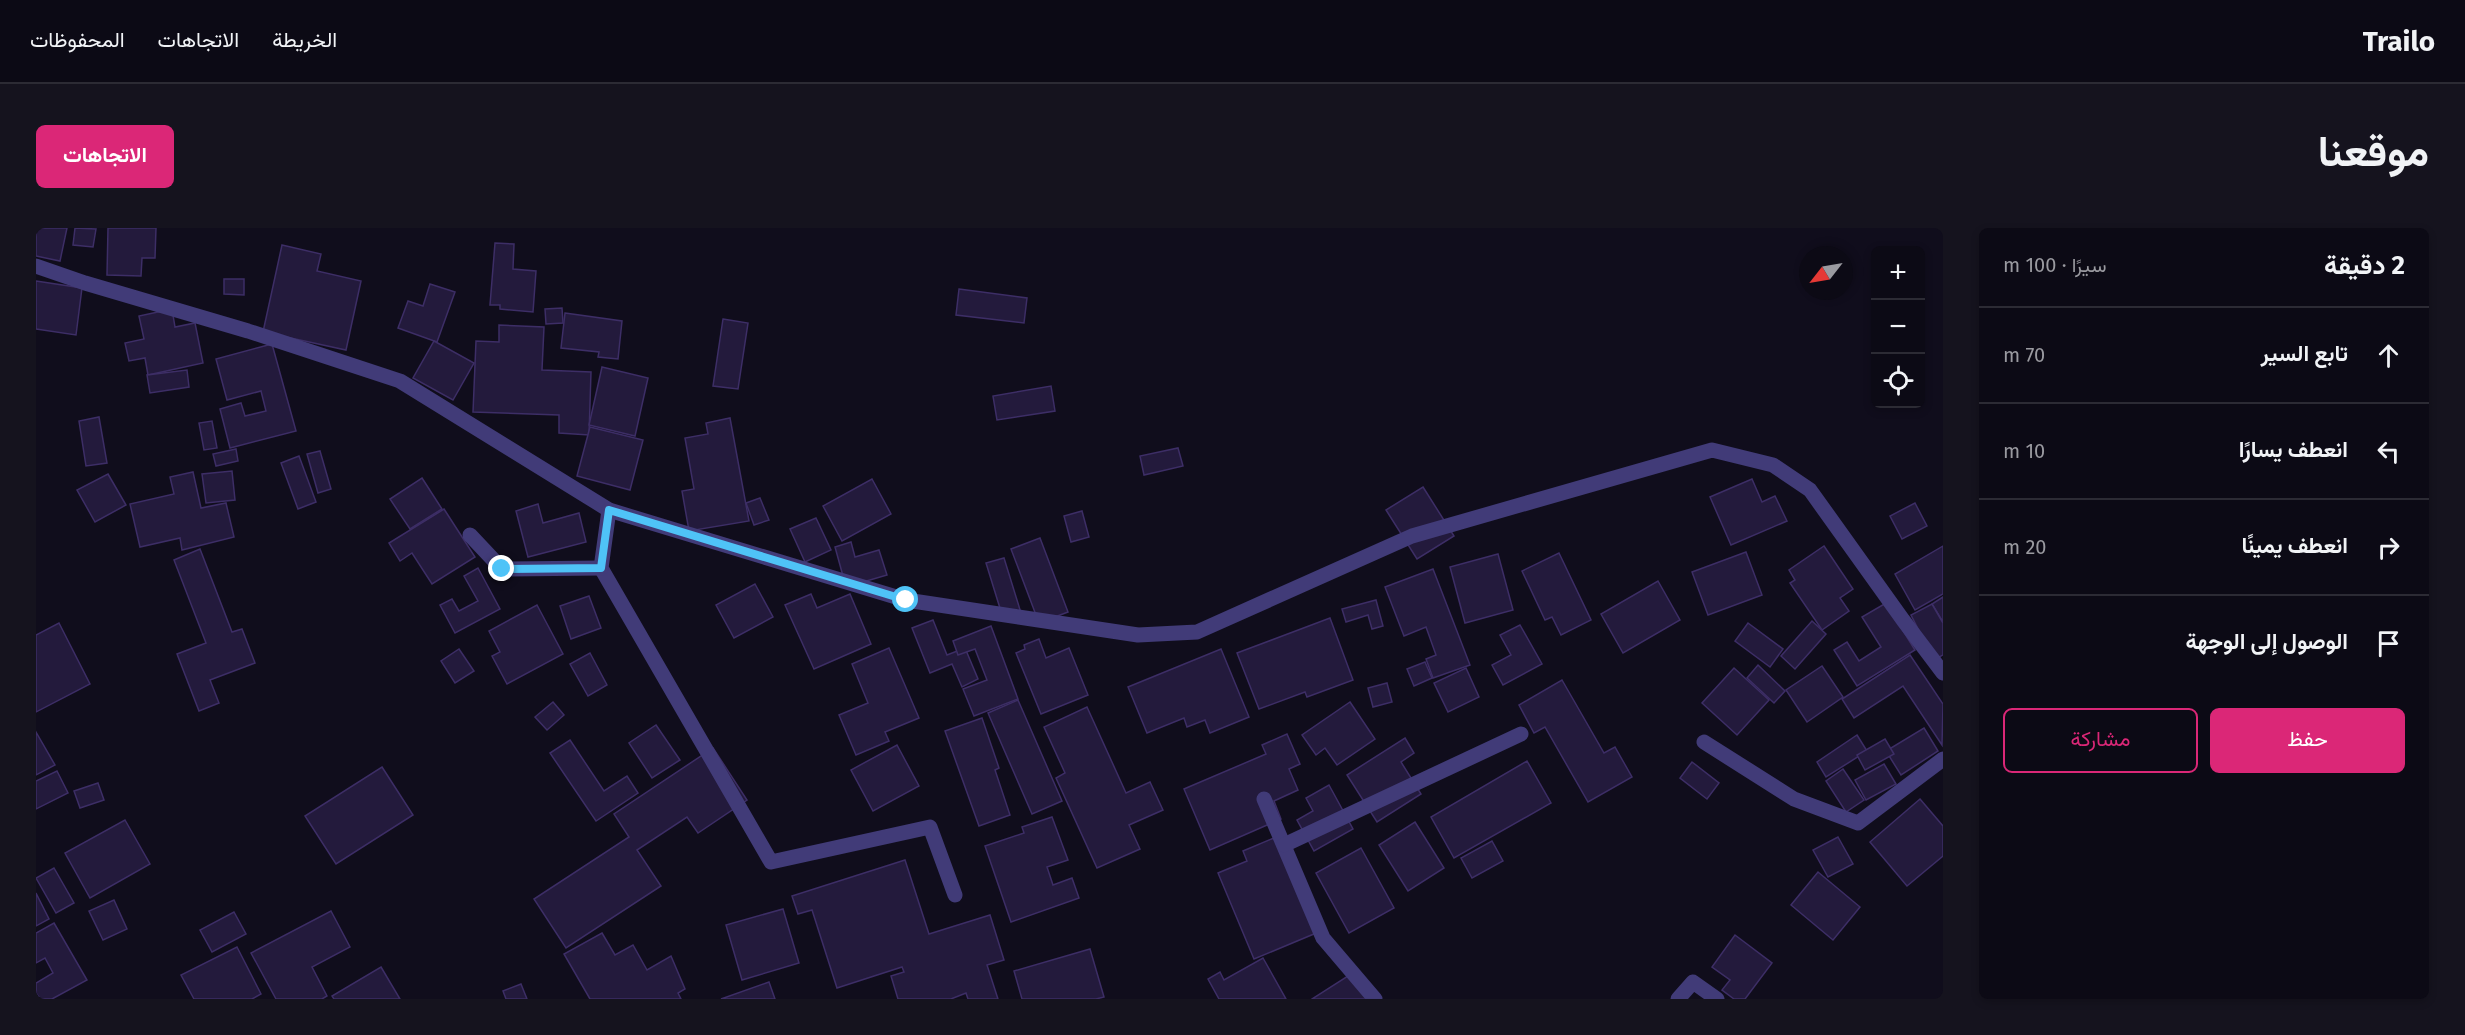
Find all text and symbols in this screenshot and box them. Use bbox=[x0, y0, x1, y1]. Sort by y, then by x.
text: Trailo bbox=[2363, 25, 2435, 58]
text: المحفوظات bbox=[30, 27, 125, 53]
text: الاتجاهات bbox=[158, 27, 239, 53]
text: الخريطة bbox=[272, 27, 337, 53]
button: الاتجاهات bbox=[36, 125, 174, 188]
text: موقعنا bbox=[2318, 127, 2429, 177]
north arrow bbox=[1799, 246, 1853, 300]
map controls bbox=[1871, 246, 1925, 408]
button: + bbox=[1871, 246, 1925, 300]
text: 2 دقيقة bbox=[2324, 250, 2405, 281]
text: سيرًا · 100 m bbox=[2003, 253, 2107, 277]
button: − bbox=[1871, 300, 1925, 354]
icon: ahead bbox=[2372, 339, 2405, 372]
text: تابع السير bbox=[2261, 340, 2348, 367]
text: 70 m bbox=[2003, 343, 2045, 367]
button: locate bbox=[1871, 354, 1925, 408]
icon: left bbox=[2372, 435, 2405, 468]
text: انعطف يسارًا bbox=[2239, 436, 2348, 463]
text: 10 m bbox=[2003, 439, 2045, 463]
icon: right bbox=[2372, 531, 2405, 564]
text: انعطف يمينًا bbox=[2241, 532, 2348, 559]
text: 20 m bbox=[2003, 535, 2047, 559]
route end bbox=[488, 555, 514, 581]
route start bbox=[892, 586, 918, 612]
icon: arrive bbox=[2372, 627, 2405, 660]
text: الوصول إلى الوجهة bbox=[2185, 628, 2348, 655]
button: مشاركة bbox=[2003, 708, 2198, 773]
button: حفظ bbox=[2210, 708, 2405, 773]

